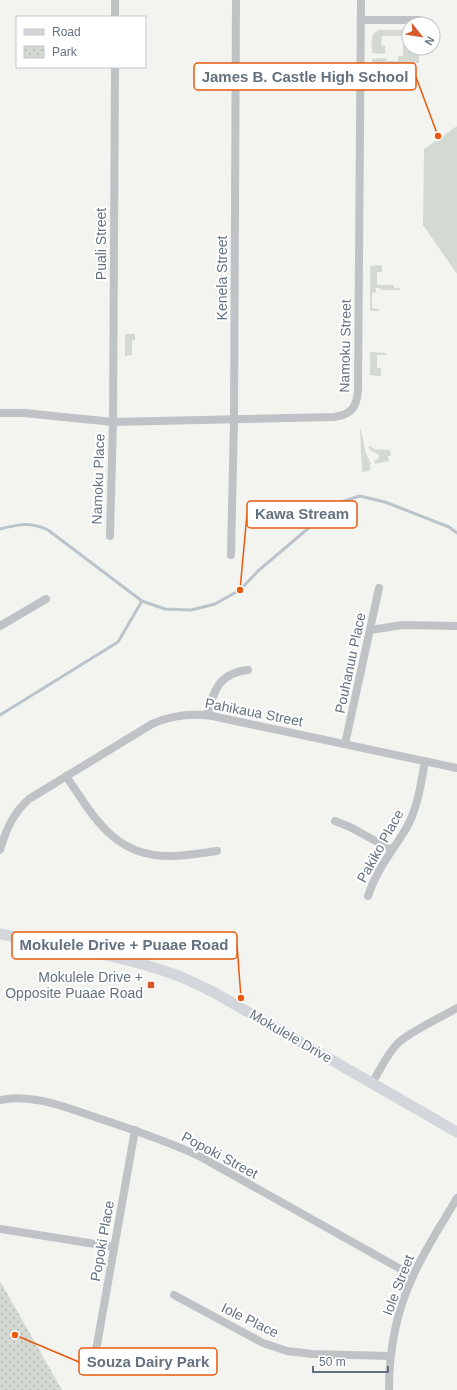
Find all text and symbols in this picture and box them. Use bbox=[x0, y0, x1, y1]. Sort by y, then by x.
legend bbox=[16, 16, 146, 68]
north arrow bbox=[401, 16, 441, 56]
text: Road bbox=[52, 25, 81, 39]
text: N bbox=[422, 35, 437, 47]
text: Park bbox=[52, 45, 78, 59]
callout: James B. Castle High School bbox=[194, 63, 416, 90]
text: James B. Castle High School bbox=[202, 68, 408, 85]
street label: Puali Street bbox=[93, 208, 109, 280]
street label: Kenela Street bbox=[214, 235, 230, 320]
street label: Namoku Street bbox=[336, 299, 354, 393]
street label: Namoku Place bbox=[88, 433, 108, 525]
callout: Kawa Stream bbox=[247, 501, 357, 528]
text: Kawa Stream bbox=[255, 505, 349, 522]
street label: Pouhanuu Place bbox=[331, 611, 369, 715]
street label: Pahikaua Street bbox=[204, 695, 305, 729]
street label: Pakiko Place bbox=[353, 807, 407, 885]
callout: Mokulele Drive + Puaae Road bbox=[12, 932, 237, 959]
text: Mokulele Drive + Puaae Road bbox=[20, 936, 228, 953]
place label: Mokulele Drive + Opposite Puaae Road bbox=[5, 969, 143, 1001]
marker: Mokulele Drive + Opposite Puaae Road bbox=[146, 980, 156, 990]
street label: Mokulele Drive bbox=[247, 1006, 335, 1066]
street label: Popoki Street bbox=[179, 1128, 261, 1182]
street label: Popoki Place bbox=[87, 1199, 117, 1283]
street label: Iole Street bbox=[379, 1252, 417, 1318]
street label: Iole Place bbox=[219, 1299, 281, 1341]
callout: Souza Dairy Park bbox=[79, 1348, 217, 1375]
scale bar bbox=[313, 1348, 388, 1374]
text: Souza Dairy Park bbox=[87, 1353, 210, 1370]
text: 50 m bbox=[319, 1355, 346, 1369]

